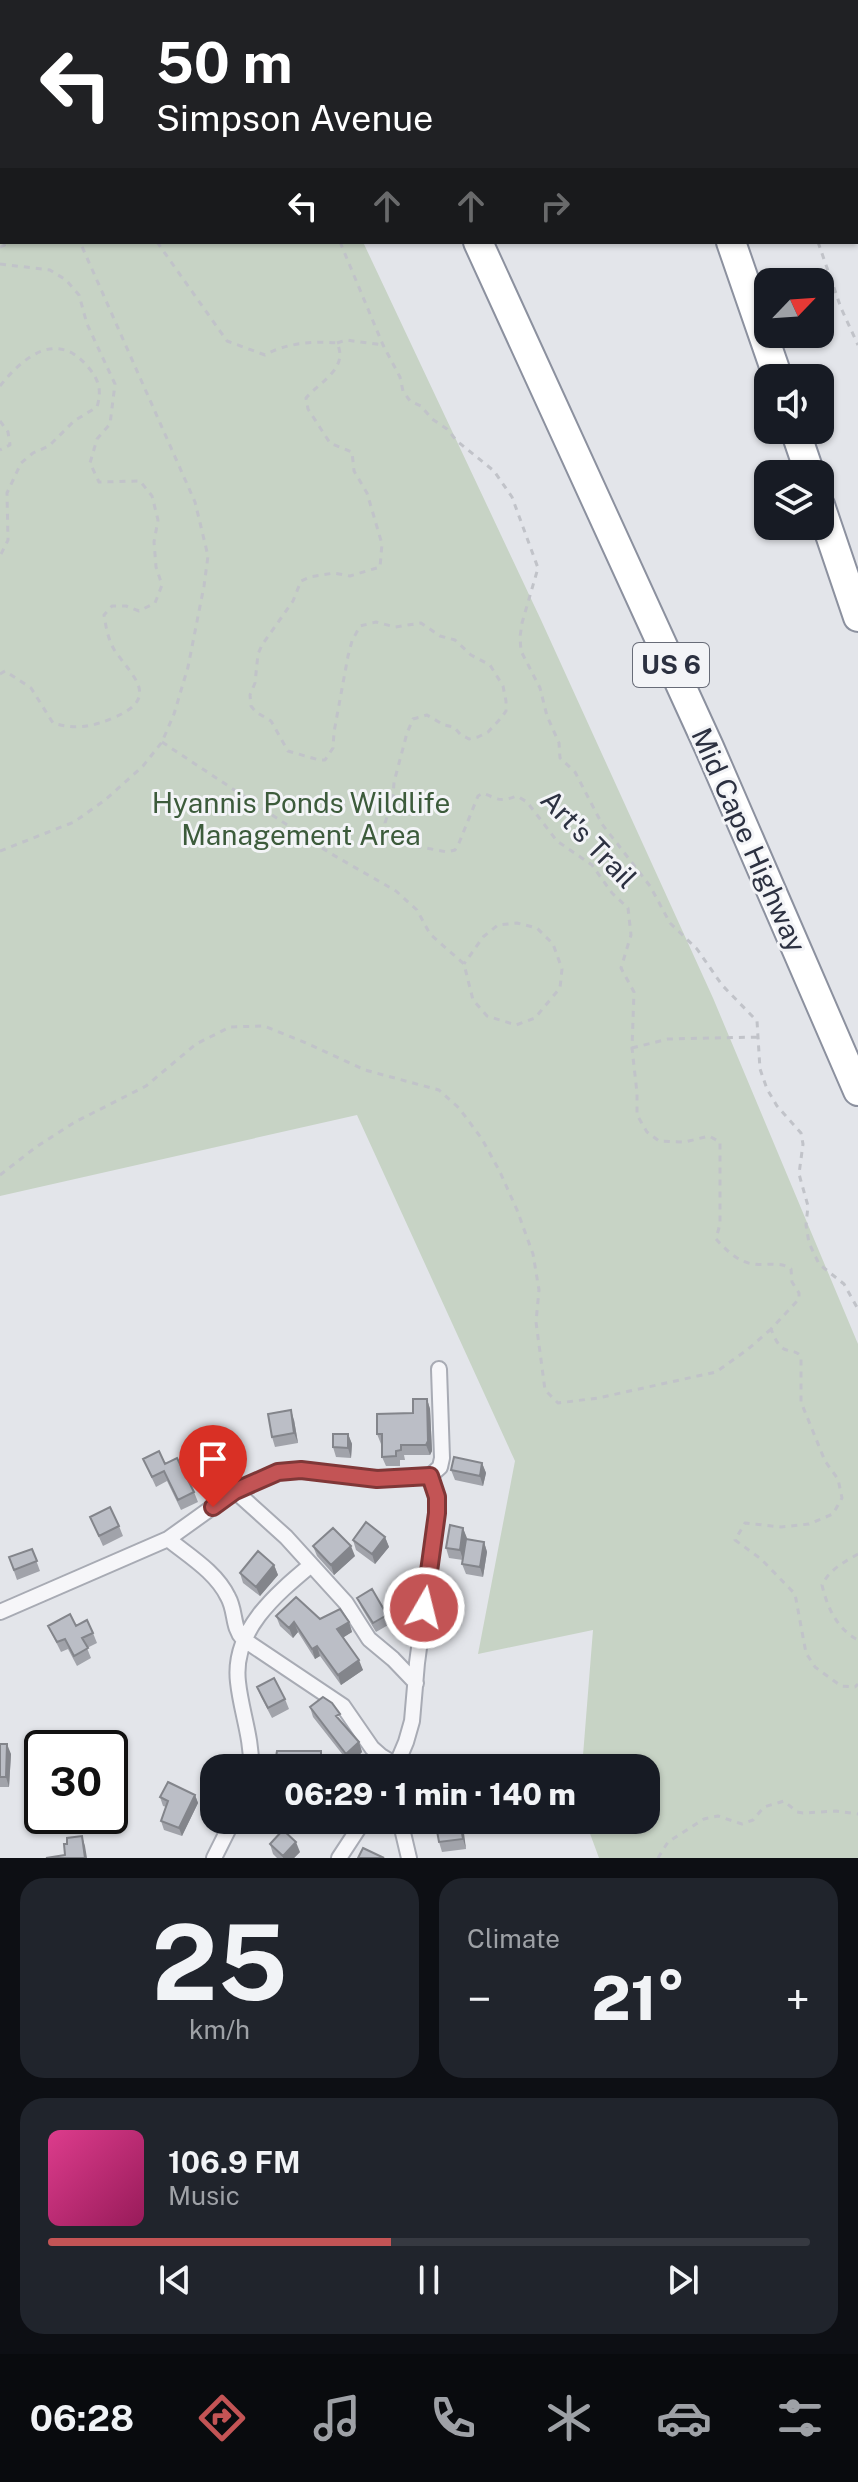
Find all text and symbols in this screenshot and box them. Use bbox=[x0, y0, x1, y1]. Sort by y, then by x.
text: 50 m bbox=[156, 30, 293, 96]
icon: left bbox=[24, 32, 128, 136]
text: Simpson Avenue bbox=[156, 97, 433, 139]
icon: left bbox=[281, 184, 325, 228]
icon: ahead bbox=[365, 184, 409, 228]
icon: ahead bbox=[449, 184, 493, 228]
icon: right bbox=[533, 184, 577, 228]
north arrow bbox=[754, 268, 834, 348]
map controls bbox=[754, 268, 834, 540]
button: sound bbox=[754, 364, 834, 444]
button: layers bbox=[754, 460, 834, 540]
road number: US 6 bbox=[633, 643, 709, 687]
street label: Mid Cape Highway bbox=[685, 723, 814, 957]
street label: Art's Trail bbox=[535, 783, 644, 895]
park label: Hyannis Ponds Wildlife Management Area bbox=[152, 786, 450, 851]
pin bbox=[179, 1425, 247, 1507]
icon: arrive bbox=[191, 1437, 235, 1481]
position arrow bbox=[382, 1566, 466, 1650]
speed limit sign: 30 bbox=[24, 1730, 128, 1834]
text: 06:29 · 1 min · 140 m bbox=[284, 1776, 576, 1812]
text: 25 bbox=[151, 1901, 288, 2023]
text: Climate bbox=[467, 1923, 560, 1954]
text: 21° bbox=[591, 1963, 686, 2034]
text: − bbox=[467, 1973, 491, 2025]
text: + bbox=[786, 1973, 810, 2025]
text: km/h bbox=[189, 2014, 250, 2045]
text: 106.9 FM bbox=[168, 2144, 300, 2180]
text: Music bbox=[168, 2180, 240, 2211]
icon: previous bbox=[153, 2258, 197, 2302]
icon: pause bbox=[407, 2258, 451, 2302]
icon: next bbox=[661, 2258, 705, 2302]
icon: directions bbox=[194, 2390, 250, 2446]
icon: music bbox=[309, 2390, 365, 2446]
icon: phone bbox=[425, 2390, 481, 2446]
icon: climate bbox=[541, 2390, 597, 2446]
icon: car bbox=[656, 2390, 712, 2446]
icon: filters bbox=[772, 2390, 828, 2446]
text: 06:28 bbox=[30, 2397, 134, 2439]

